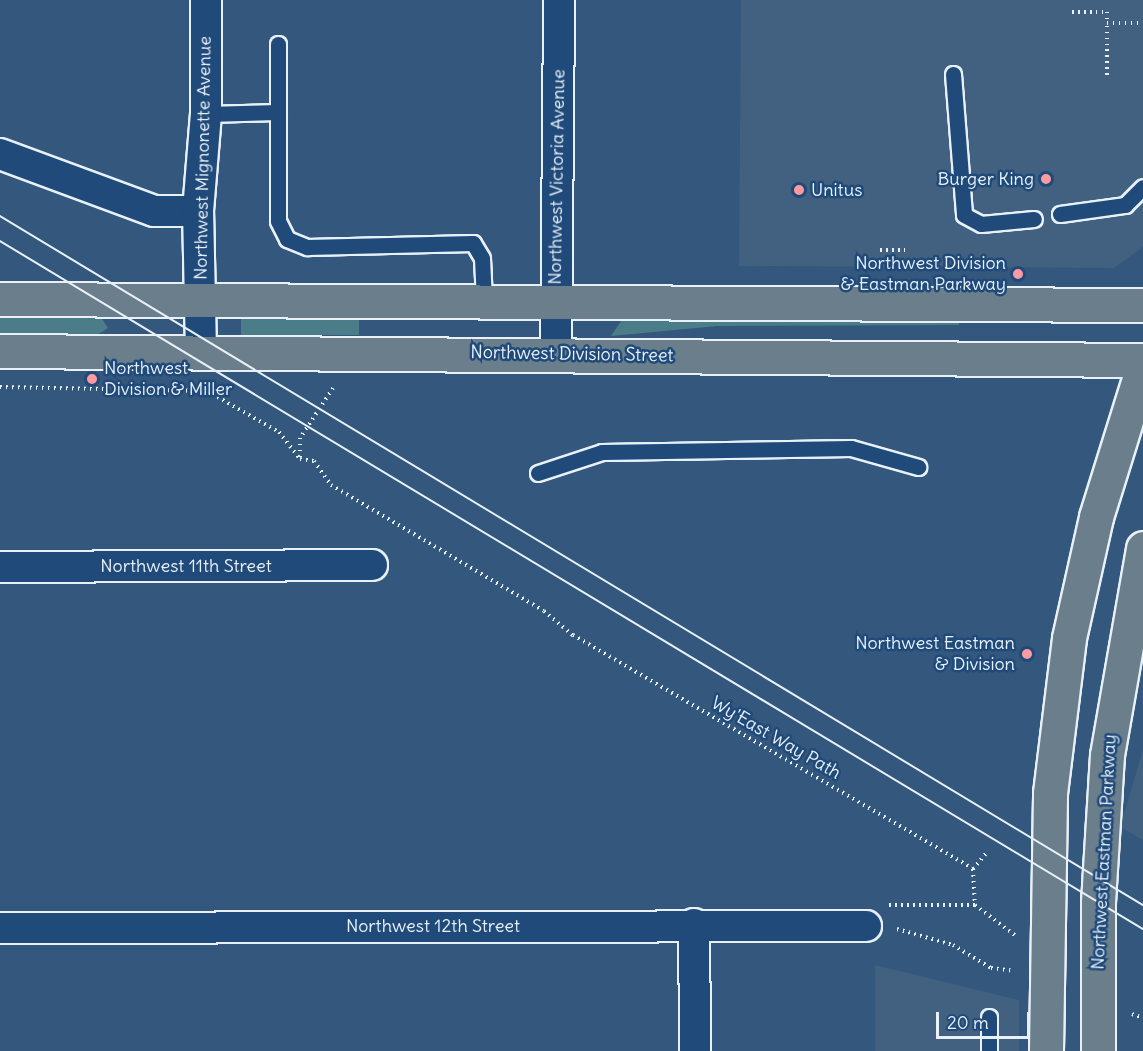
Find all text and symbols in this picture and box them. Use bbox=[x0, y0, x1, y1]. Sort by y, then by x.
street label: Northwest Mignonette Avenue bbox=[190, 36, 216, 280]
street label: Northwest Victoria Avenue bbox=[544, 69, 570, 285]
place label: Burger King bbox=[938, 168, 1034, 190]
marker: Burger King bbox=[1039, 172, 1053, 186]
place label: Unitus bbox=[811, 179, 862, 201]
marker: Unitus bbox=[792, 183, 806, 197]
place label: Northwest Division & Eastman Parkway bbox=[841, 253, 1006, 296]
marker: Northwest Division & Eastman Parkway bbox=[1011, 267, 1025, 281]
street label: Northwest Division Street bbox=[470, 341, 674, 367]
place label: Northwest Division & Miller bbox=[104, 358, 232, 400]
marker: Northwest Division & Miller bbox=[85, 372, 99, 386]
street label: Northwest 11th Street bbox=[100, 555, 272, 577]
place label: Northwest Eastman & Division bbox=[855, 633, 1015, 676]
marker: Northwest Eastman & Division bbox=[1020, 647, 1034, 661]
street label: Wy'East Way Path bbox=[707, 692, 845, 784]
street label: Northwest Eastman Parkway bbox=[1087, 734, 1121, 970]
street label: Northwest 12th Street bbox=[346, 915, 520, 937]
scale bar bbox=[939, 1000, 1034, 1038]
text: 20 m bbox=[947, 1011, 989, 1034]

